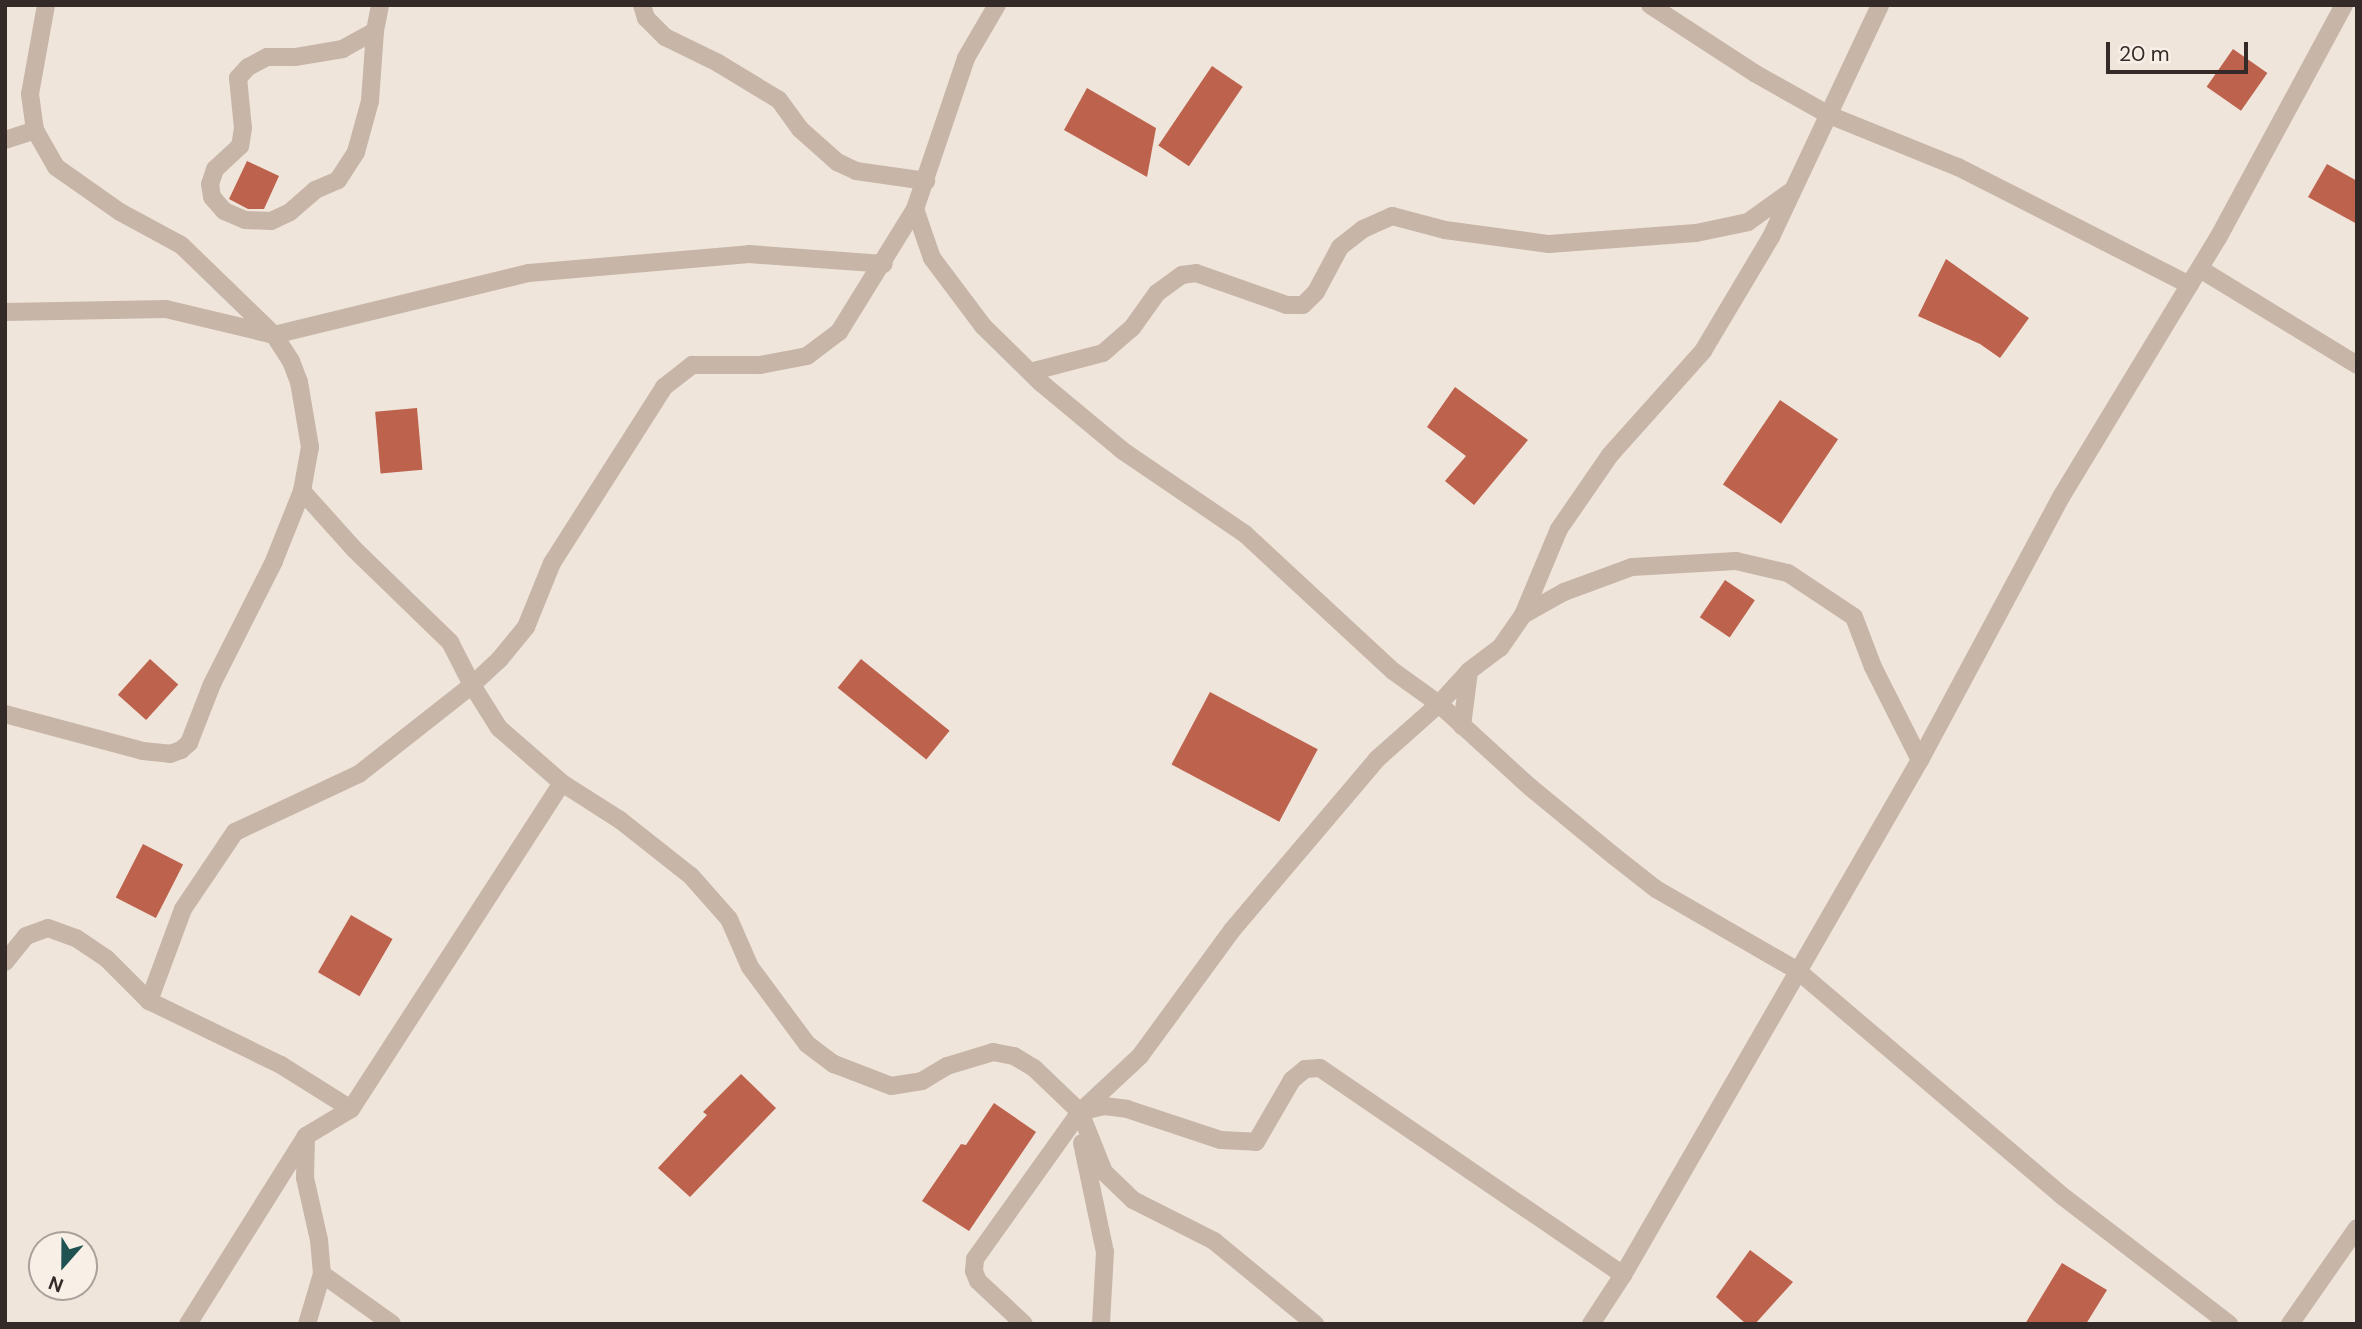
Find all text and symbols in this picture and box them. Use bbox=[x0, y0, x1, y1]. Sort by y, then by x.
scale bar bbox=[2110, 28, 2252, 72]
text: 20 m bbox=[2119, 40, 2170, 68]
north arrow bbox=[28, 1231, 98, 1301]
text: N bbox=[45, 1270, 67, 1298]

